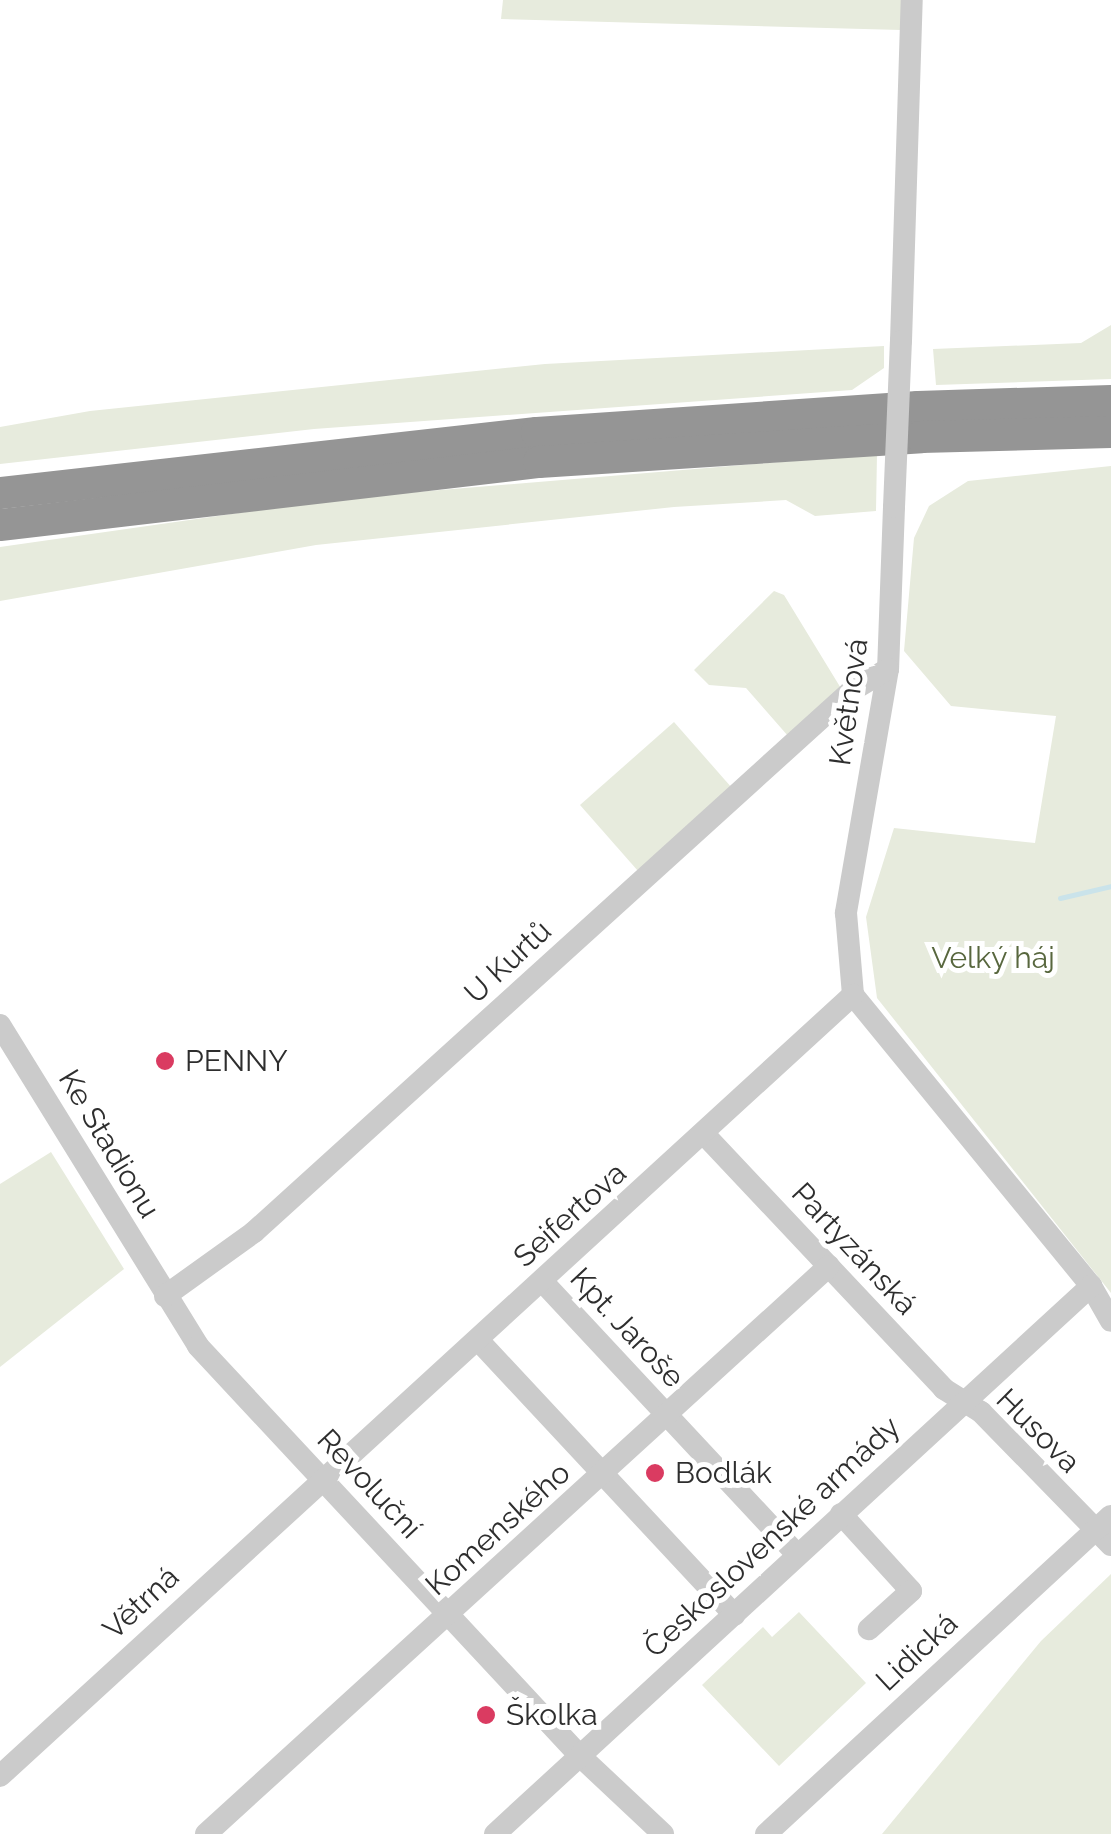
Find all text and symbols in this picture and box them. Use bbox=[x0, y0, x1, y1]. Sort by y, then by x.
street label: Květnová bbox=[822, 636, 876, 768]
street label: U Kurtů bbox=[457, 913, 559, 1011]
park label: Velký háj bbox=[931, 940, 1055, 976]
place label: PENNY bbox=[185, 1043, 288, 1079]
marker: PENNY bbox=[154, 1050, 176, 1072]
street label: Ke Stadionu bbox=[51, 1063, 167, 1225]
street label: Seifertova bbox=[506, 1155, 634, 1275]
street label: Partyzánská bbox=[784, 1176, 924, 1322]
street label: Kpt. Jaroše bbox=[562, 1260, 692, 1396]
street label: Husova bbox=[989, 1382, 1087, 1480]
street label: Československé armády bbox=[637, 1409, 907, 1665]
street label: Revoluční bbox=[309, 1422, 429, 1546]
street label: Komenského bbox=[419, 1455, 577, 1603]
place label: Bodlák bbox=[675, 1455, 772, 1491]
marker: Bodlák bbox=[644, 1462, 666, 1484]
street label: Větrná bbox=[96, 1559, 186, 1647]
street label: Lidická bbox=[869, 1605, 965, 1699]
place label: Školka bbox=[506, 1697, 597, 1733]
marker: Školka bbox=[475, 1704, 497, 1726]

